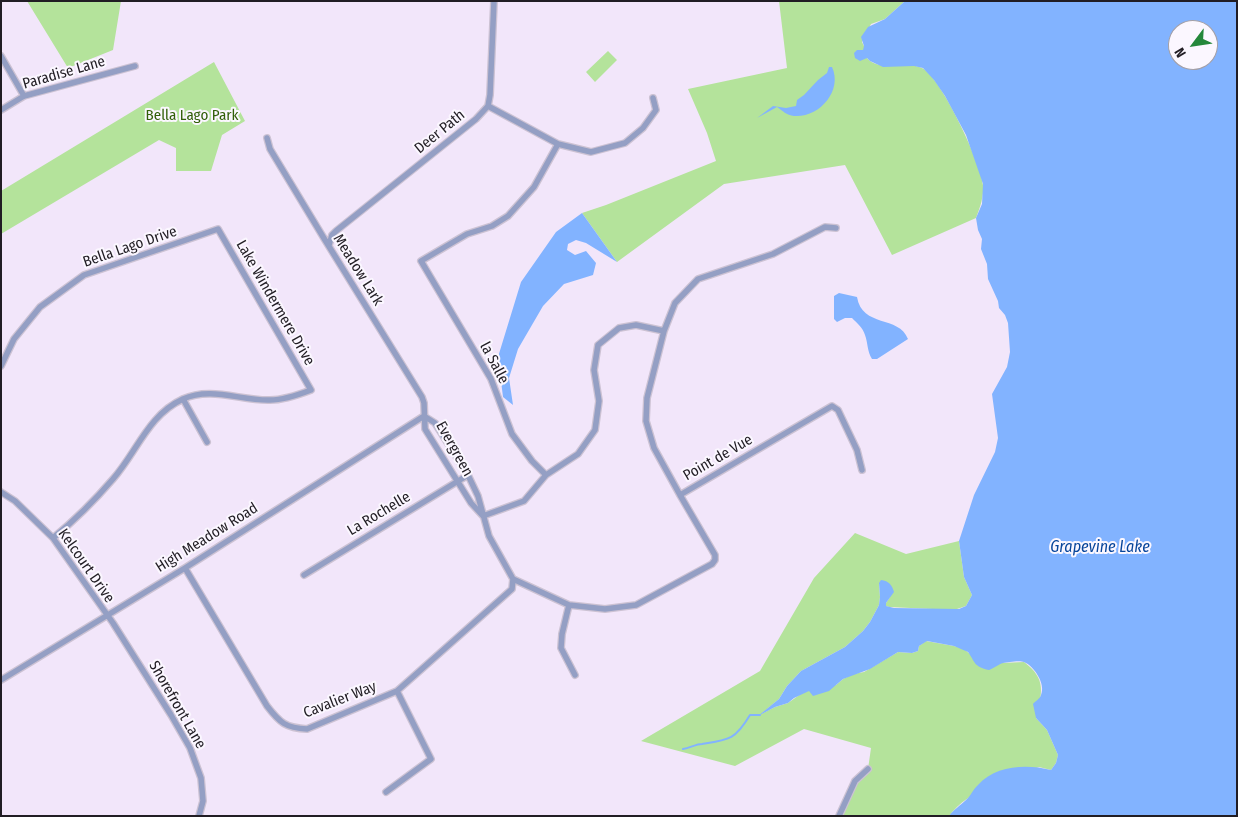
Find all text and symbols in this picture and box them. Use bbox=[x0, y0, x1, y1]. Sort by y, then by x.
north arrow bbox=[1168, 20, 1218, 70]
text: N bbox=[1171, 45, 1190, 60]
street label: Paradise Lane bbox=[21, 53, 107, 93]
street label: Deer Path bbox=[411, 106, 469, 158]
park label: Bella Lago Park bbox=[146, 107, 238, 125]
street label: Bella Lago Drive bbox=[81, 223, 179, 271]
street label: Meadow Lark bbox=[329, 231, 387, 309]
street label: Lake Windermere Drive bbox=[232, 237, 318, 369]
street label: la Salle bbox=[476, 339, 512, 387]
street label: Evergreen bbox=[431, 418, 477, 480]
street label: Point de Vue bbox=[680, 431, 756, 485]
street label: La Rochelle bbox=[344, 488, 414, 540]
street label: High Meadow Road bbox=[153, 499, 261, 577]
street label: Kelcourt Drive bbox=[54, 525, 118, 607]
water label: Grapevine Lake bbox=[1050, 538, 1150, 558]
street label: Shorefront Lane bbox=[145, 658, 209, 752]
street label: Cavalier Way bbox=[301, 678, 379, 722]

